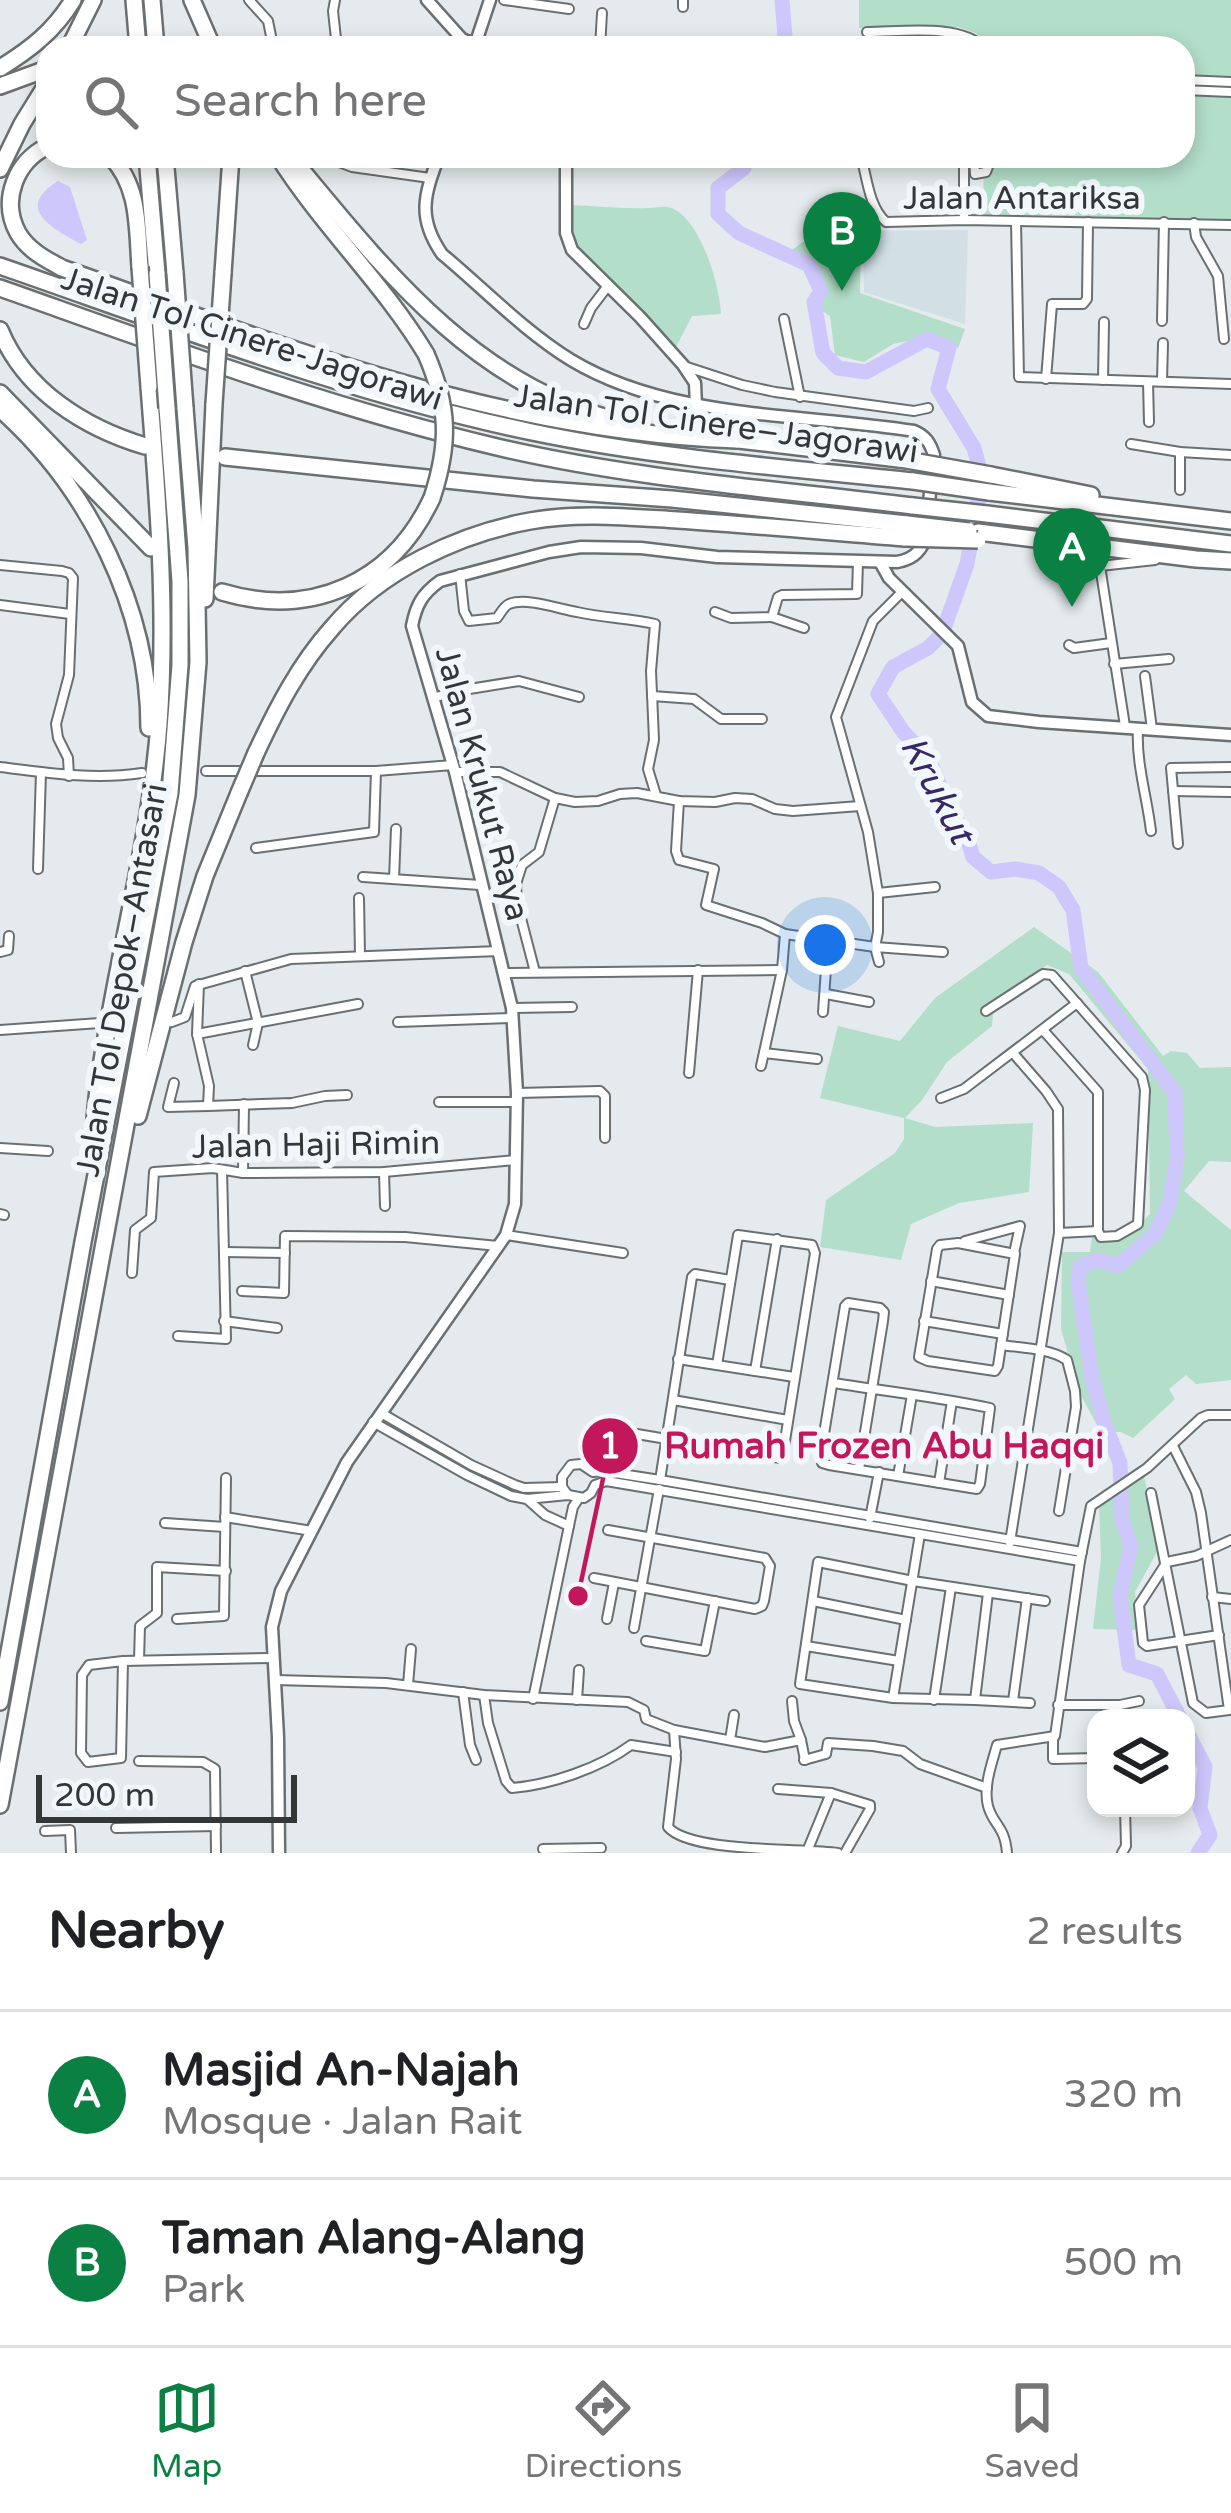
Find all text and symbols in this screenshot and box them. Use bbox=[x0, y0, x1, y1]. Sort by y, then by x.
search box bbox=[36, 36, 1195, 168]
icon: search bbox=[78, 69, 144, 135]
text: Search here bbox=[174, 75, 427, 129]
street label: Jalan Antariksa bbox=[903, 179, 1141, 218]
pin: B bbox=[803, 192, 881, 291]
street label: Jalan Tol Cinere-Jagorawi bbox=[56, 259, 448, 419]
street label: Jalan Tol Cinere–Jagorawi bbox=[511, 376, 921, 472]
pin: A bbox=[1033, 508, 1111, 607]
street label: Jalan Krukut Raya bbox=[427, 643, 537, 925]
water label: Krukut bbox=[891, 729, 985, 855]
street label: Jalan Tol Depok–Antasari bbox=[68, 780, 176, 1180]
your location bbox=[795, 915, 855, 975]
street label: Jalan Haji Rimin bbox=[192, 1123, 440, 1167]
callout: Rumah Frozen Abu Haqqi bbox=[580, 1410, 1128, 1482]
text: 1 bbox=[599, 1425, 621, 1468]
text: Rumah Frozen Abu Haqqi bbox=[664, 1425, 1104, 1468]
map controls bbox=[1087, 1709, 1195, 1817]
button: layers bbox=[1087, 1709, 1195, 1817]
scale bar bbox=[36, 1769, 297, 1822]
text: 200 m bbox=[54, 1776, 155, 1815]
text: Nearby bbox=[48, 1900, 225, 1962]
text: 2 results bbox=[1026, 1908, 1183, 1955]
text: Masjid An-Najah bbox=[162, 2044, 520, 2098]
text: A bbox=[72, 2071, 102, 2118]
text: 320 m bbox=[1064, 2071, 1183, 2118]
text: Mosque · Jalan Rait bbox=[162, 2098, 522, 2145]
text: Taman Alang-Alang bbox=[162, 2212, 586, 2266]
text: B bbox=[73, 2239, 101, 2286]
text: 500 m bbox=[1064, 2239, 1183, 2286]
text: Park bbox=[162, 2266, 245, 2313]
tab: Map bbox=[151, 2375, 222, 2486]
tab: Directions bbox=[524, 2375, 682, 2486]
tab: Saved bbox=[985, 2375, 1080, 2486]

